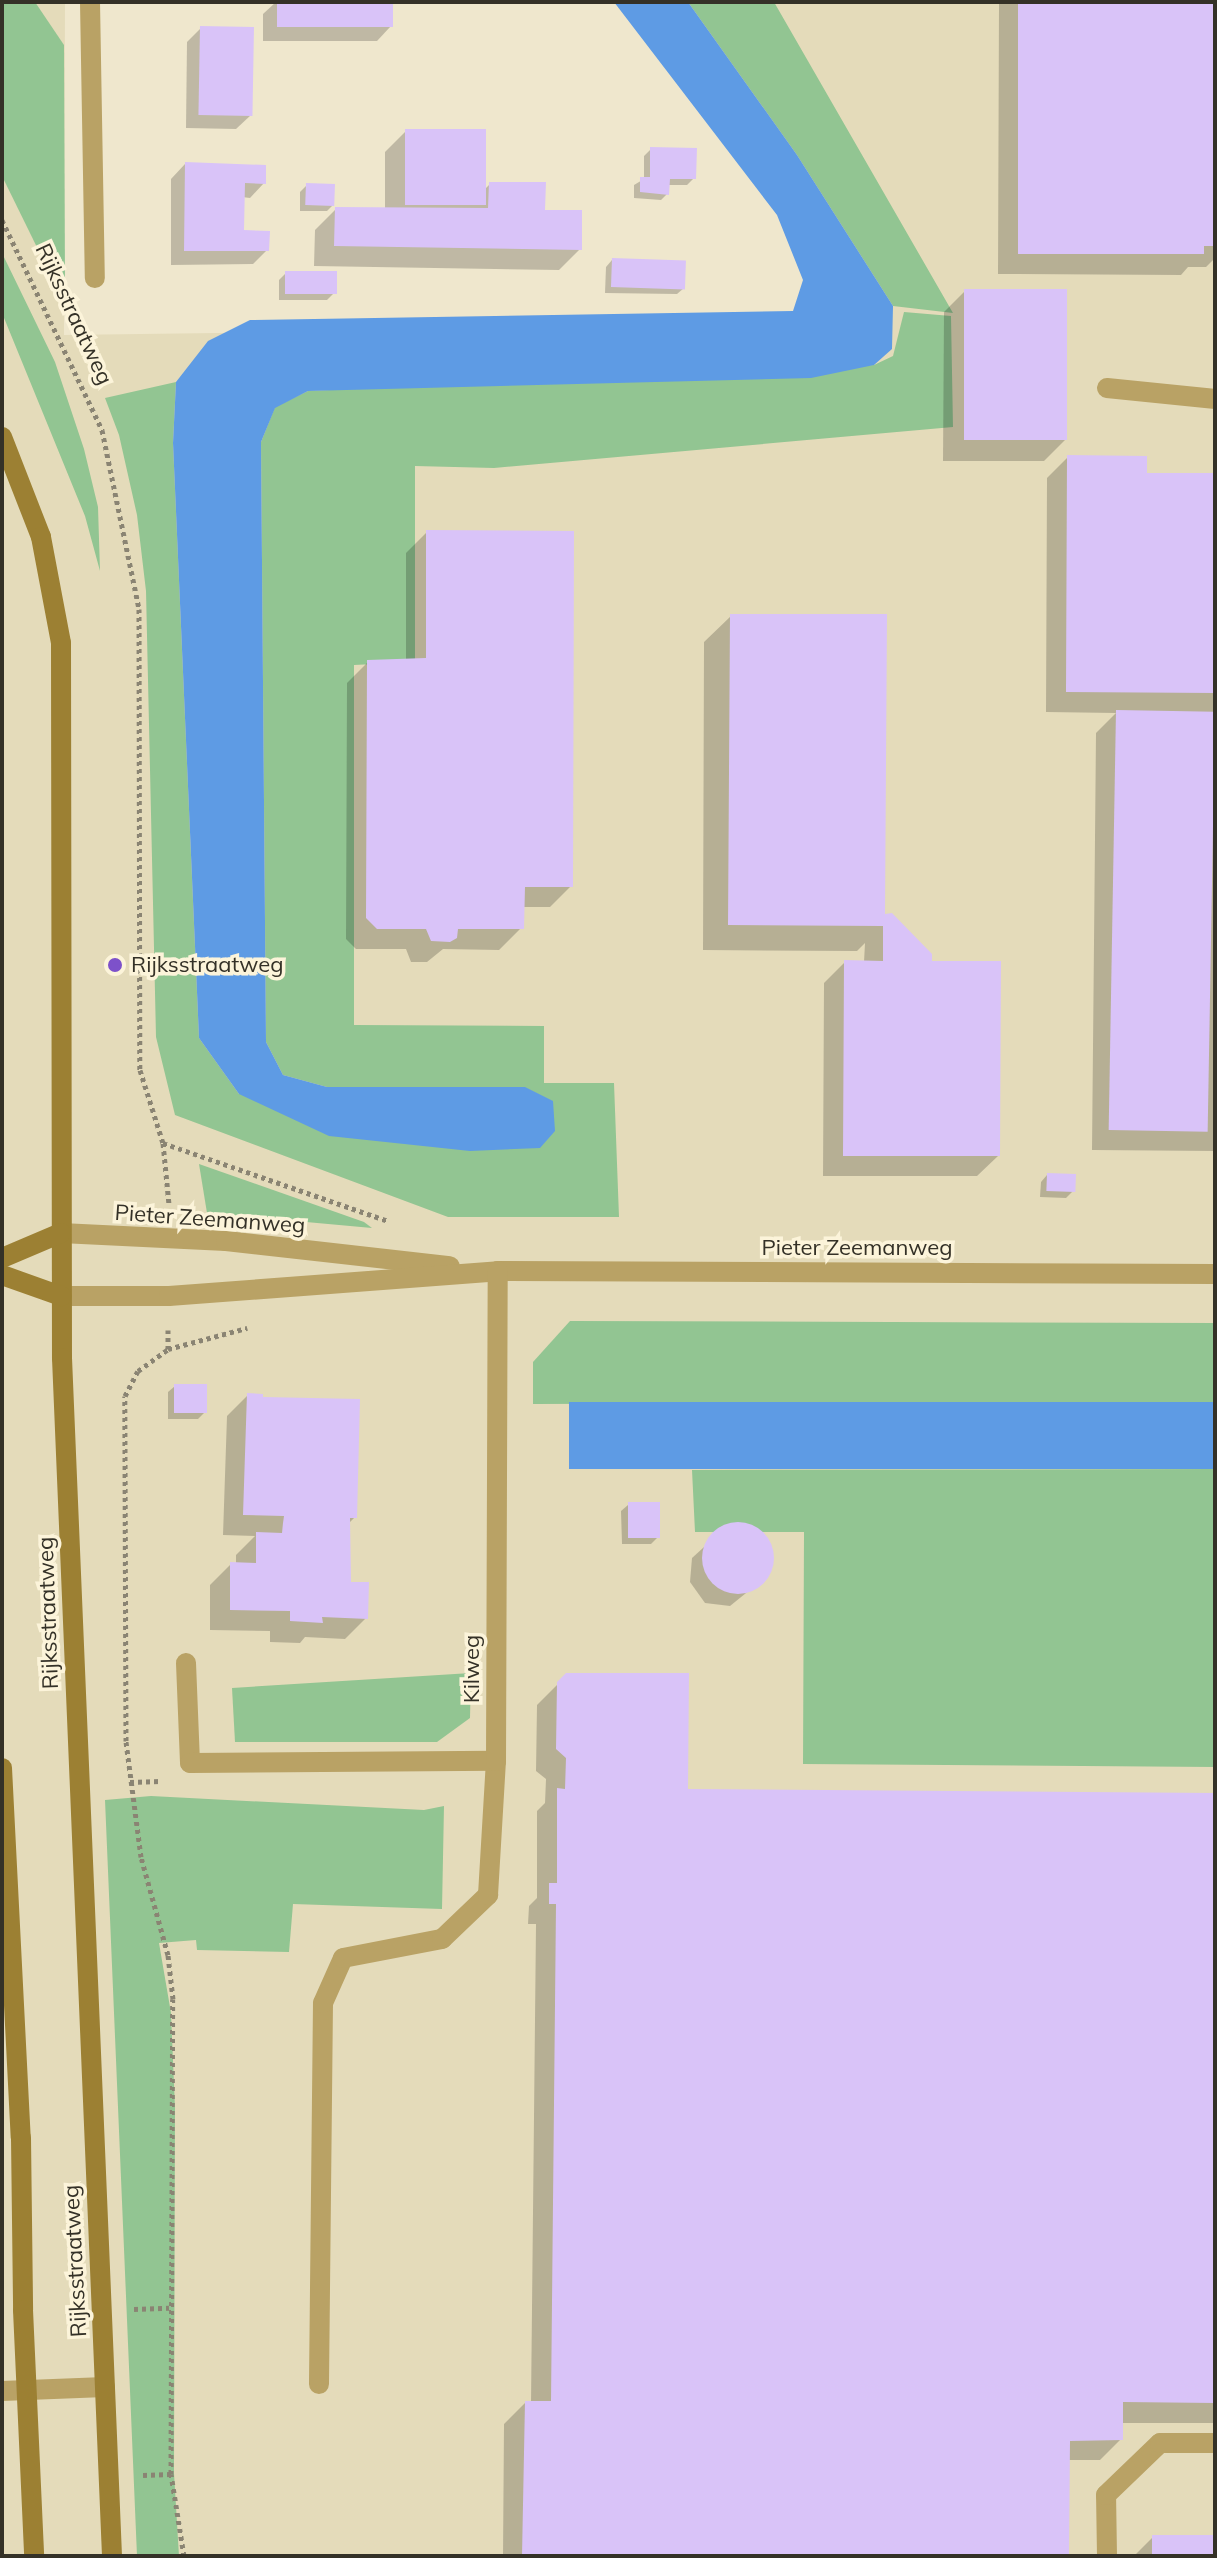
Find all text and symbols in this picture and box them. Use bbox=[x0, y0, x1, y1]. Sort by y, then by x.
street label: Rijksstraatweg bbox=[30, 239, 118, 389]
place label: Rijksstraatweg bbox=[131, 952, 284, 978]
marker: Rijksstraatweg bbox=[106, 956, 124, 974]
street label: Pieter Zeemanweg bbox=[114, 1199, 306, 1239]
street label: Pieter Zeemanweg bbox=[761, 1235, 953, 1261]
street label: Rijksstraatweg bbox=[32, 1536, 64, 1690]
street label: Kilweg bbox=[459, 1635, 485, 1703]
street label: Rijksstraatweg bbox=[58, 2184, 92, 2338]

